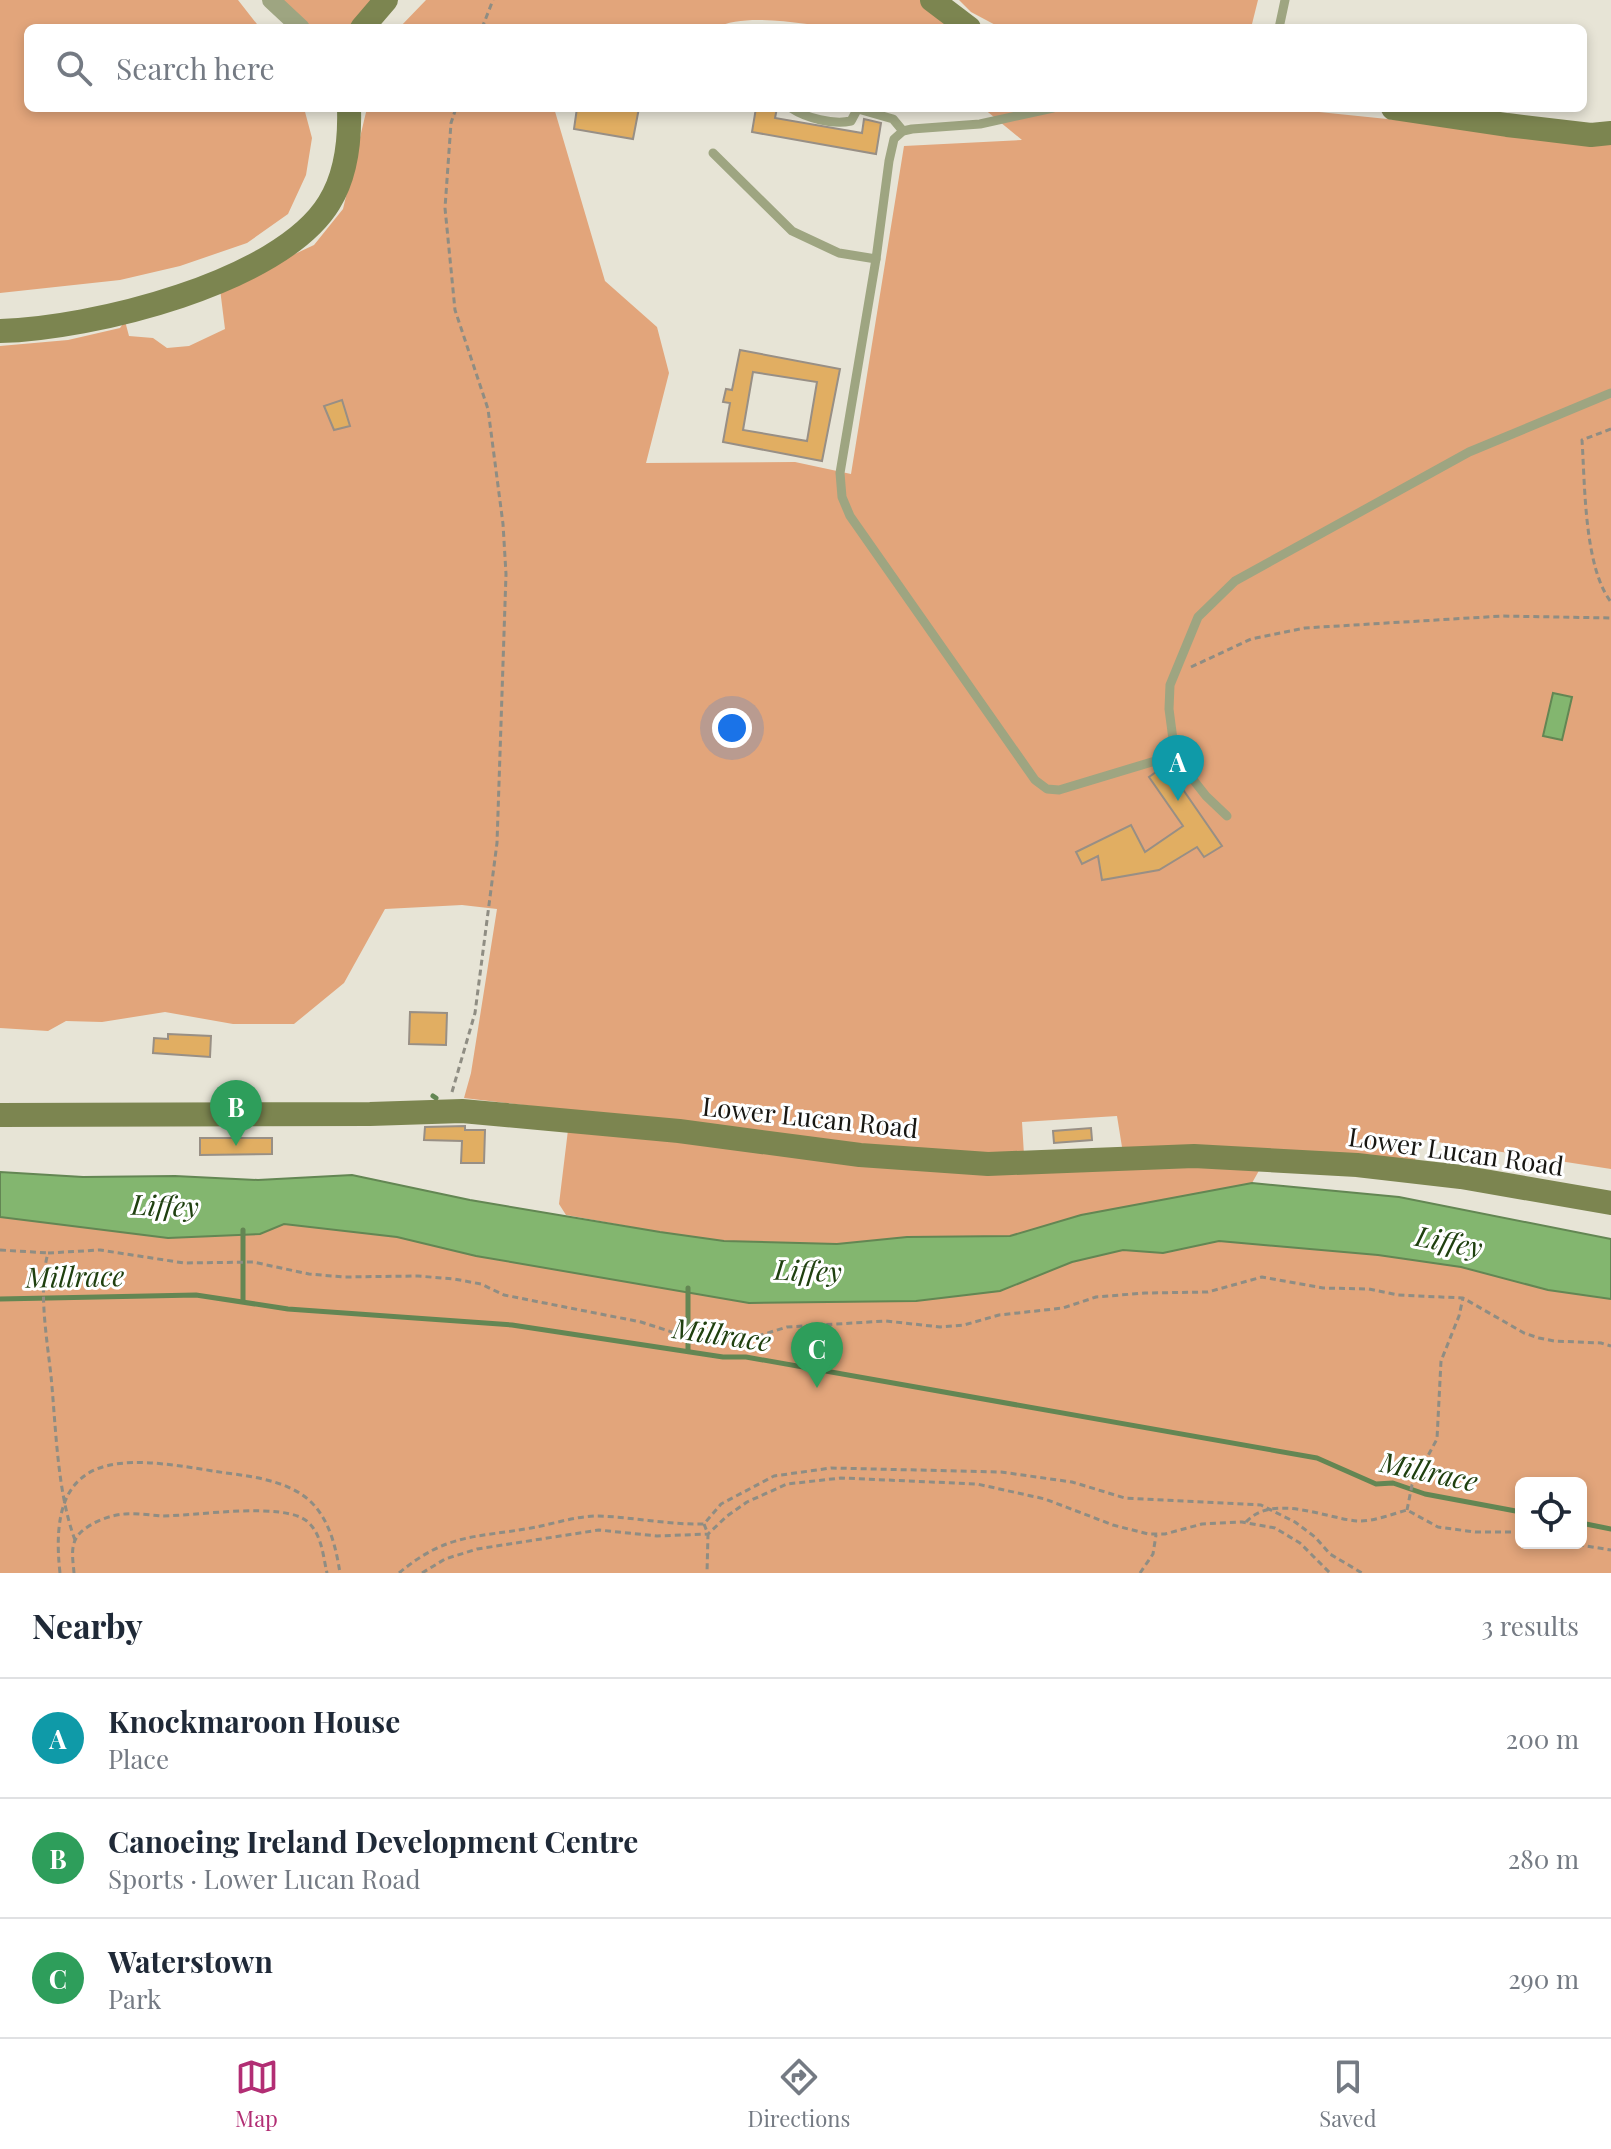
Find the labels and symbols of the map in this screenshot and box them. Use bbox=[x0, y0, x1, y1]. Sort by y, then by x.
your location bbox=[712, 708, 752, 748]
pin: A bbox=[1152, 735, 1204, 801]
pin: B bbox=[210, 1080, 262, 1146]
street label: Lower Lucan Road bbox=[700, 1088, 920, 1145]
street label: Lower Lucan Road bbox=[1346, 1118, 1566, 1183]
water label: Liffey bbox=[130, 1185, 199, 1224]
water label: Liffey bbox=[1412, 1216, 1486, 1265]
water label: Liffey bbox=[773, 1250, 842, 1289]
water label: Millrace bbox=[24, 1256, 125, 1295]
water label: Millrace bbox=[670, 1308, 774, 1359]
pin: C bbox=[791, 1322, 843, 1388]
water label: Millrace bbox=[1376, 1442, 1481, 1499]

